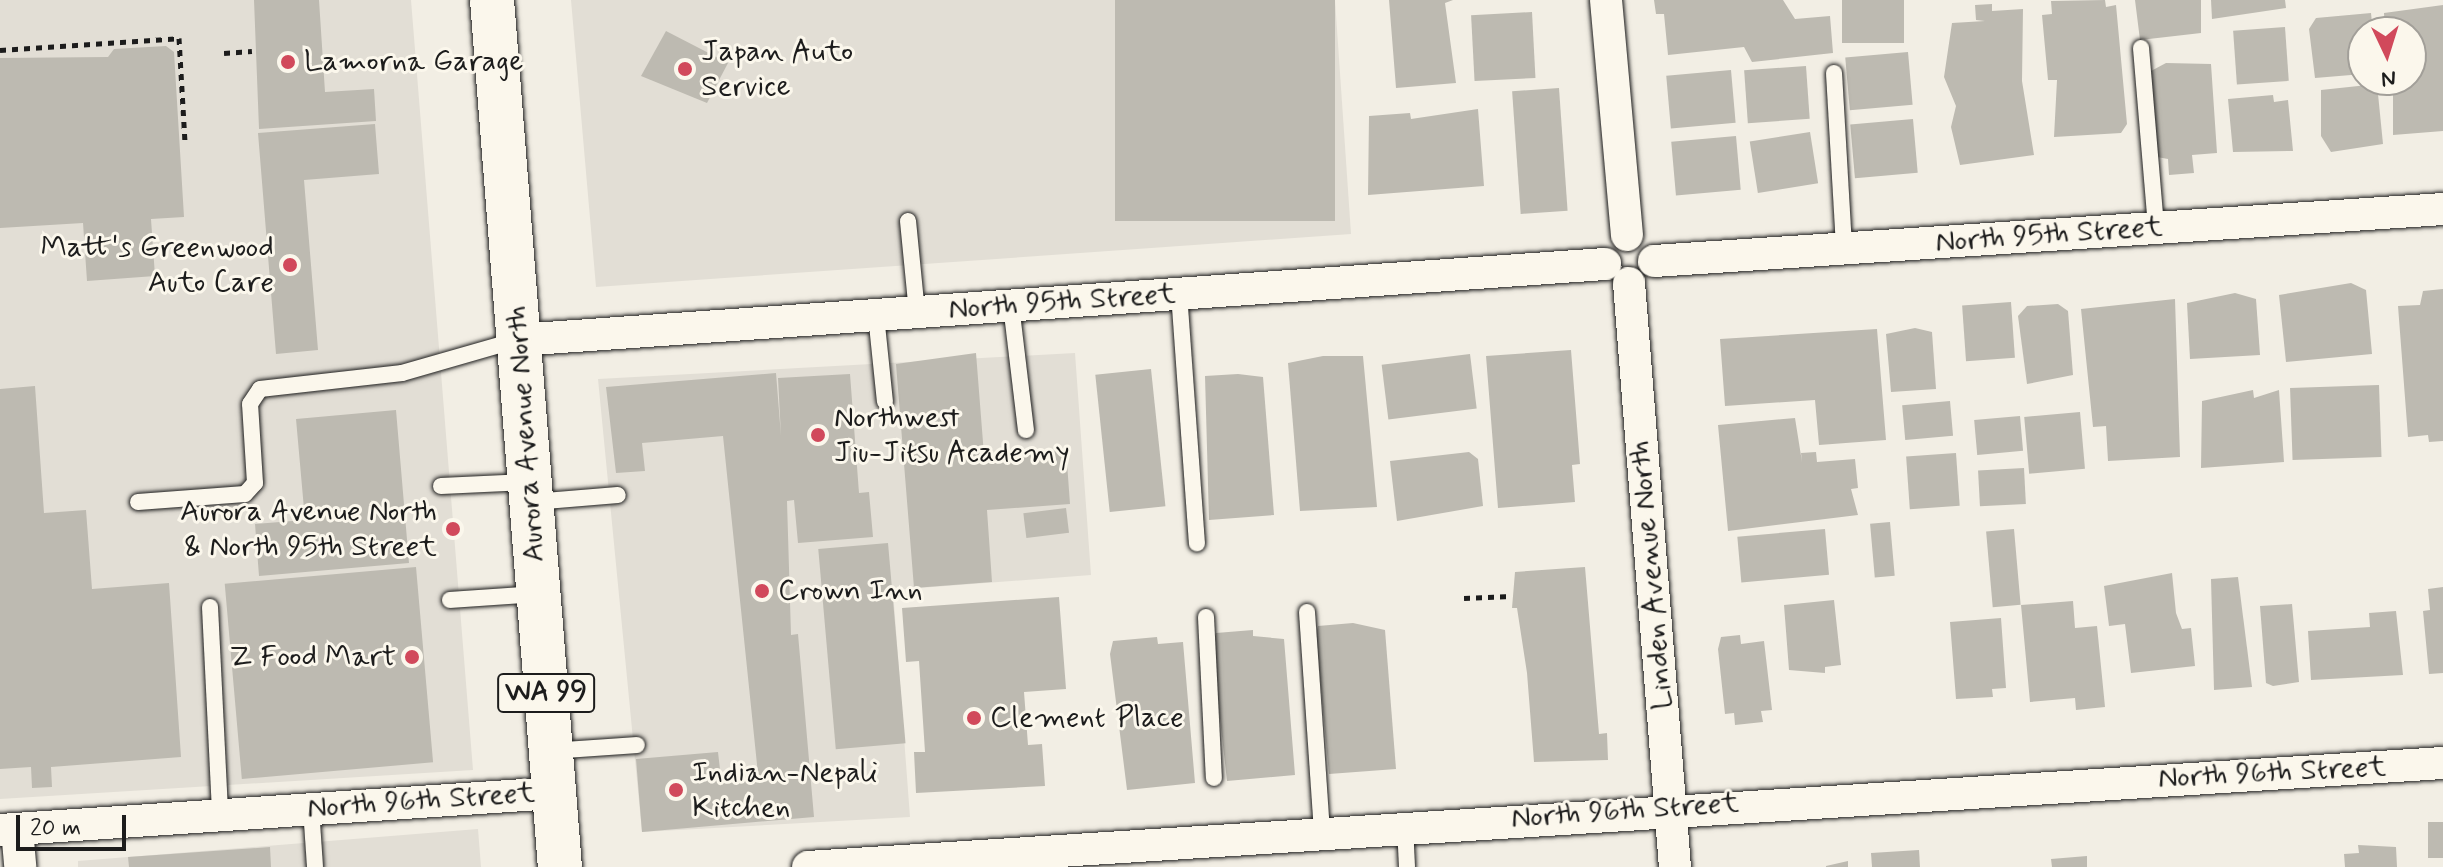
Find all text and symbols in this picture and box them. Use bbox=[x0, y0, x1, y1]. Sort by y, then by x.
north arrow bbox=[2347, 16, 2427, 96]
place label: Japan Auto Service bbox=[701, 34, 850, 104]
place label: Lamorna Garage bbox=[304, 44, 523, 80]
marker: Lamorna Garage bbox=[279, 53, 297, 71]
marker: Japan Auto Service bbox=[676, 60, 694, 78]
text: N bbox=[2380, 63, 2397, 92]
street label: North 95th Street bbox=[1934, 209, 2164, 261]
place label: Matt's Greenwood Auto Care bbox=[33, 230, 274, 300]
marker: Matt's Greenwood Auto Care bbox=[281, 256, 299, 274]
street label: North 95th Street bbox=[947, 276, 1177, 328]
street label: Aurora Avenue North bbox=[499, 302, 553, 566]
place label: Northwest Jiu-Jitsu Academy bbox=[834, 400, 1069, 470]
marker: Northwest Jiu-Jitsu Academy bbox=[809, 426, 827, 444]
street label: Linden Avenue North bbox=[1622, 441, 1682, 709]
place label: Aurora Avenue North & North 95th Street bbox=[175, 494, 437, 564]
marker: Aurora Avenue North & North 95th Street bbox=[444, 520, 462, 538]
place label: Crown Inn bbox=[778, 573, 917, 609]
marker: Crown Inn bbox=[753, 582, 771, 600]
place label: Z Food Mart bbox=[234, 639, 396, 675]
marker: Z Food Mart bbox=[403, 648, 421, 666]
road number: WA 99 bbox=[496, 669, 596, 717]
place label: Clement Place bbox=[990, 700, 1180, 736]
marker: Clement Place bbox=[965, 709, 983, 727]
street label: North 96th Street bbox=[2157, 749, 2387, 797]
place label: Indian-Nepali Kitchen bbox=[692, 755, 878, 826]
street label: North 96th Street bbox=[306, 775, 536, 827]
marker: Indian-Nepali Kitchen bbox=[667, 781, 685, 799]
street label: North 96th Street bbox=[1510, 785, 1740, 837]
scale bar bbox=[20, 799, 130, 849]
text: 20 m bbox=[30, 813, 81, 844]

